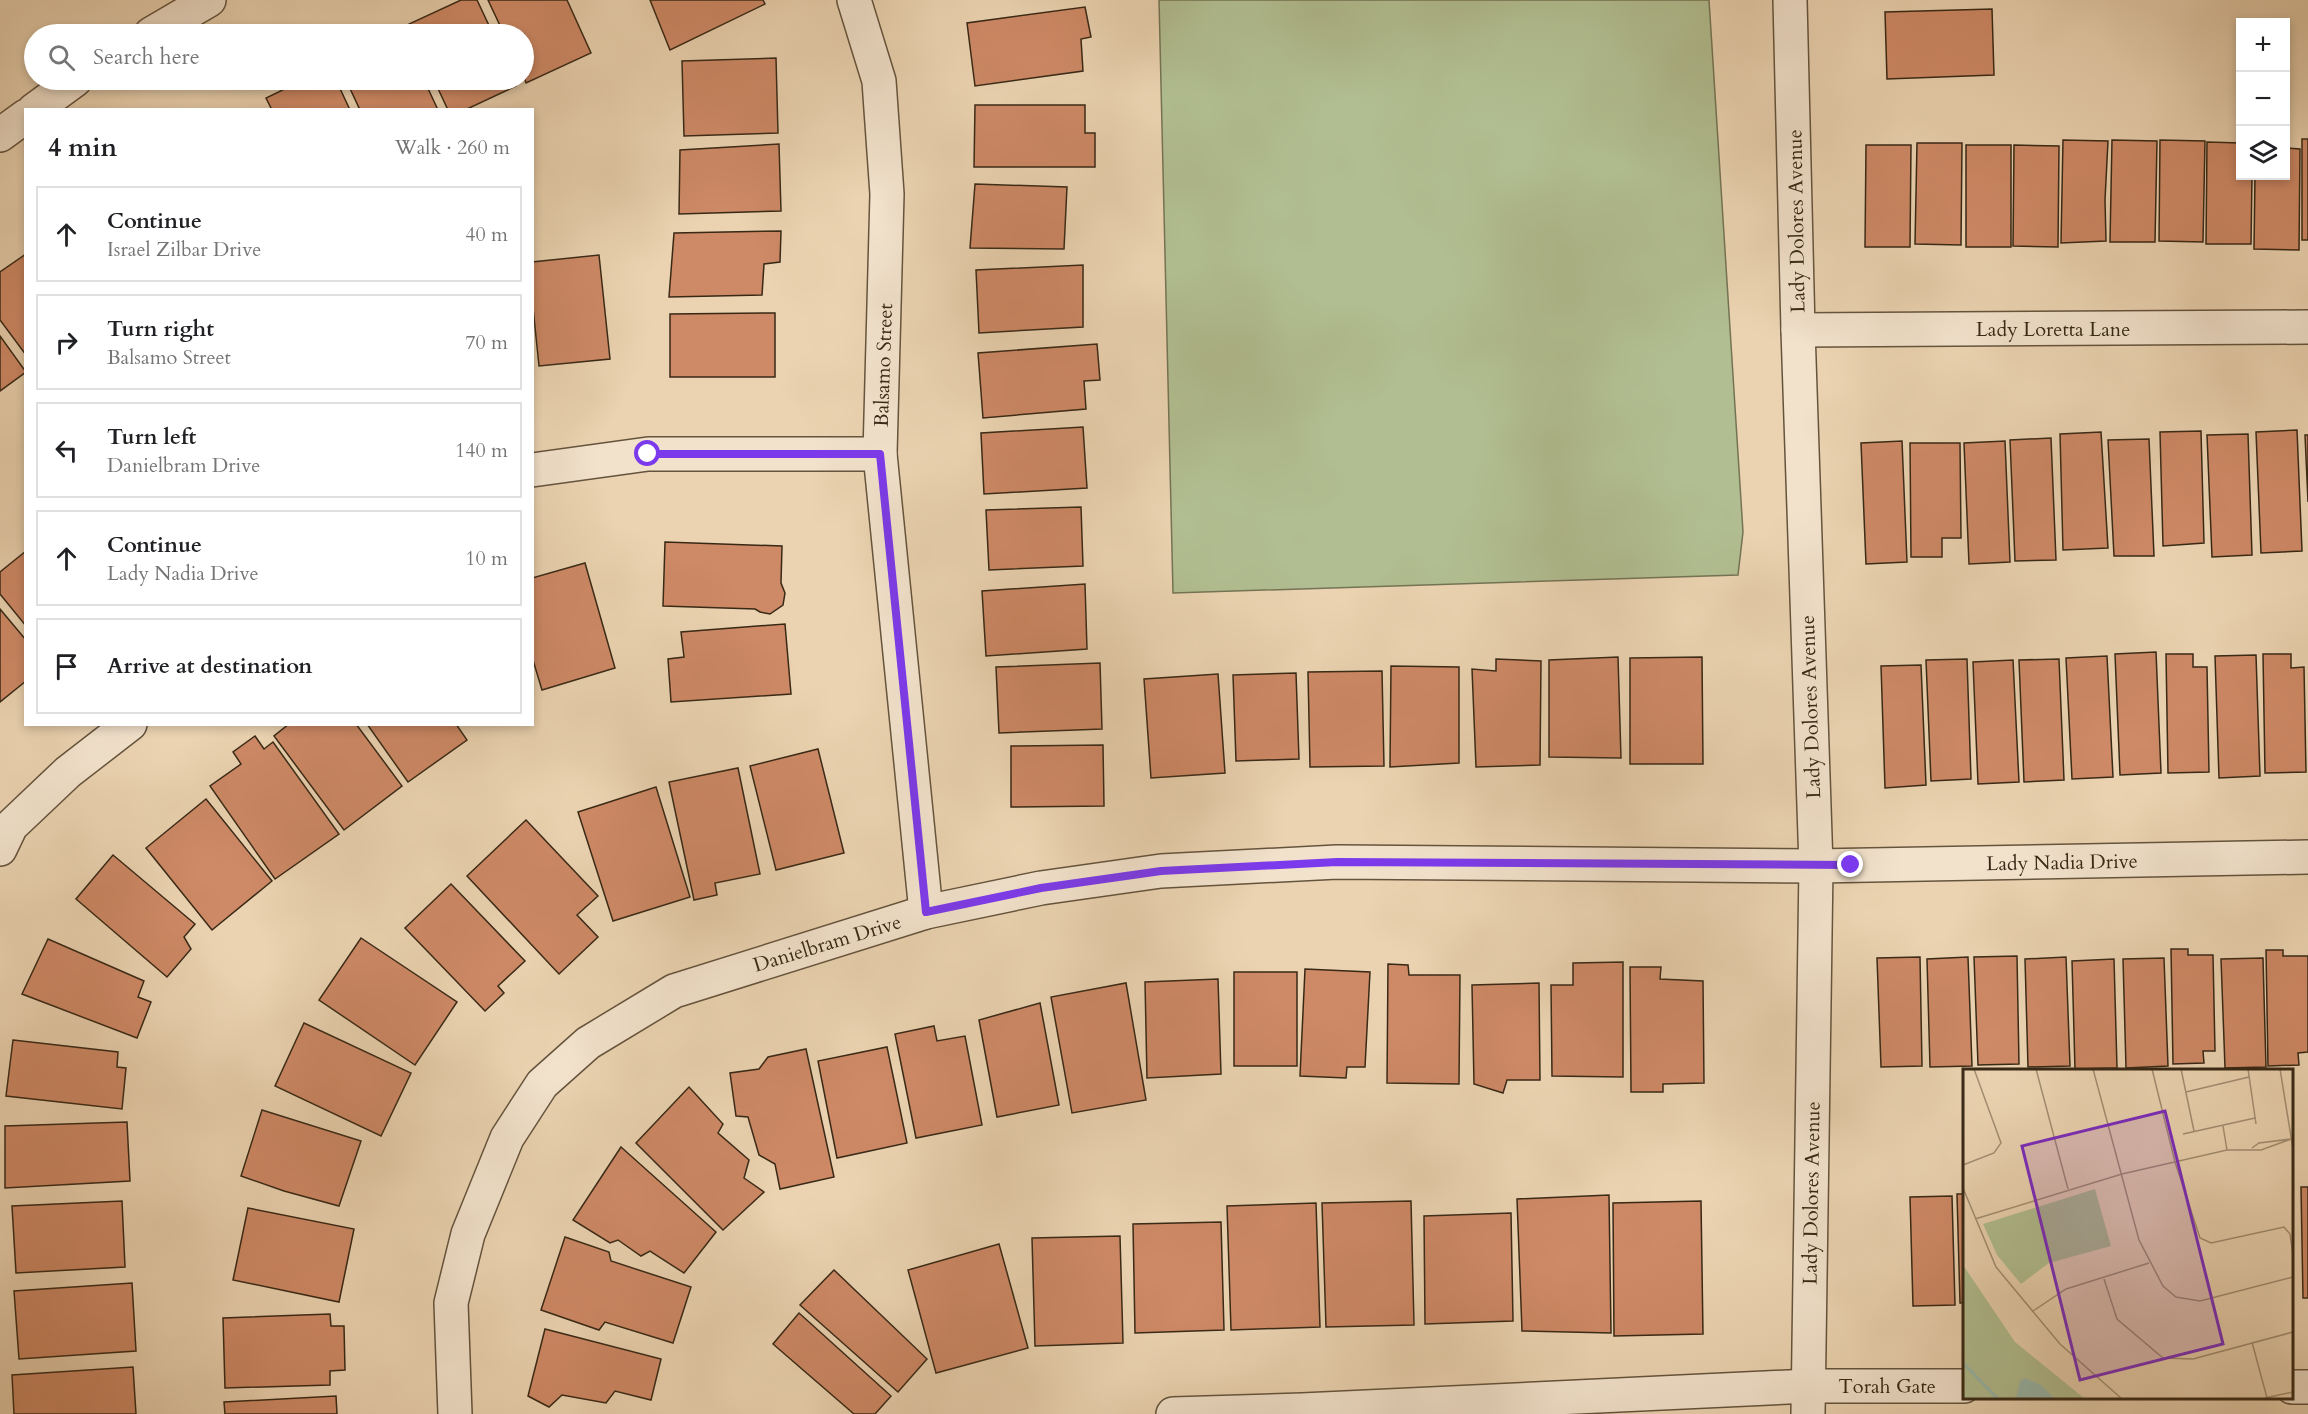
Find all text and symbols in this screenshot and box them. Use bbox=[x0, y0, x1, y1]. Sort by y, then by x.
map controls bbox=[2236, 18, 2290, 180]
button: + bbox=[2236, 18, 2290, 72]
search box bbox=[24, 24, 534, 90]
icon: search bbox=[45, 41, 78, 74]
text: Search here bbox=[93, 42, 200, 72]
button: − bbox=[2236, 72, 2290, 126]
button: layers bbox=[2236, 126, 2290, 180]
street label: Lady Dolores Avenue bbox=[1781, 129, 1812, 313]
text: 4 min bbox=[48, 130, 117, 165]
text: Walk · 260 m bbox=[395, 134, 510, 161]
text: Continue bbox=[107, 206, 202, 236]
icon: ahead bbox=[50, 218, 83, 251]
text: 40 m bbox=[465, 221, 508, 248]
text: Israel Zilbar Drive bbox=[107, 236, 261, 263]
street label: Balsamo Street bbox=[868, 302, 899, 427]
text: Turn right bbox=[107, 314, 214, 344]
street label: Lady Loretta Lane bbox=[1976, 316, 2130, 343]
icon: right bbox=[50, 326, 83, 359]
text: 70 m bbox=[465, 329, 508, 356]
text: Balsamo Street bbox=[107, 344, 231, 371]
text: Turn left bbox=[107, 422, 196, 452]
icon: left bbox=[50, 434, 83, 467]
text: 140 m bbox=[455, 437, 508, 464]
route start bbox=[634, 440, 660, 466]
text: Danielbram Drive bbox=[107, 452, 260, 479]
text: Continue bbox=[107, 530, 202, 560]
icon: ahead bbox=[50, 542, 83, 575]
text: 10 m bbox=[465, 545, 508, 572]
text: Lady Nadia Drive bbox=[107, 560, 259, 587]
street label: Lady Dolores Avenue bbox=[1794, 615, 1827, 799]
icon: arrive bbox=[50, 650, 83, 683]
text: Arrive at destination bbox=[107, 651, 312, 681]
street label: Lady Nadia Drive bbox=[1986, 848, 2138, 877]
route end bbox=[1837, 851, 1863, 877]
street label: Danielbram Drive bbox=[750, 908, 904, 979]
inset map bbox=[1963, 1069, 2293, 1399]
street label: Lady Dolores Avenue bbox=[1796, 1101, 1827, 1285]
street label: Torah Gate bbox=[1838, 1373, 1936, 1400]

